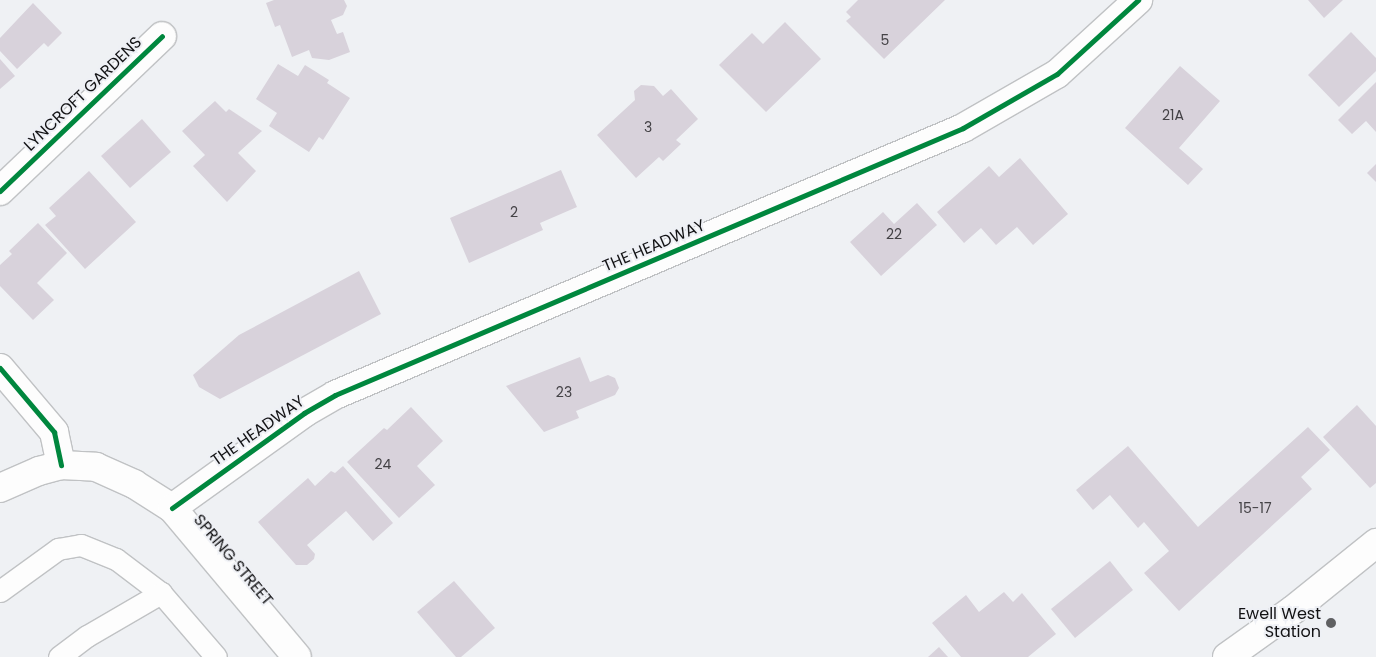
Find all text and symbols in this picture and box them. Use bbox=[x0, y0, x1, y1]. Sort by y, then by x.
house number: 5 bbox=[881, 32, 889, 48]
street label: LYNCROFT GARDENS bbox=[20, 33, 146, 155]
house number: 21A bbox=[1162, 107, 1184, 123]
house number: 3 bbox=[644, 119, 652, 135]
house number: 2 bbox=[510, 204, 518, 220]
street label: THE HEADWAY bbox=[600, 216, 708, 276]
house number: 22 bbox=[886, 226, 902, 242]
house number: 23 bbox=[556, 384, 572, 400]
street label: THE HEADWAY bbox=[208, 392, 308, 470]
house number: 24 bbox=[375, 456, 391, 472]
house number: 15-17 bbox=[1238, 500, 1272, 516]
street label: SPRING STREET bbox=[189, 510, 277, 610]
place label: Ewell West Station bbox=[1238, 604, 1321, 642]
marker: Ewell West Station bbox=[1325, 617, 1337, 629]

